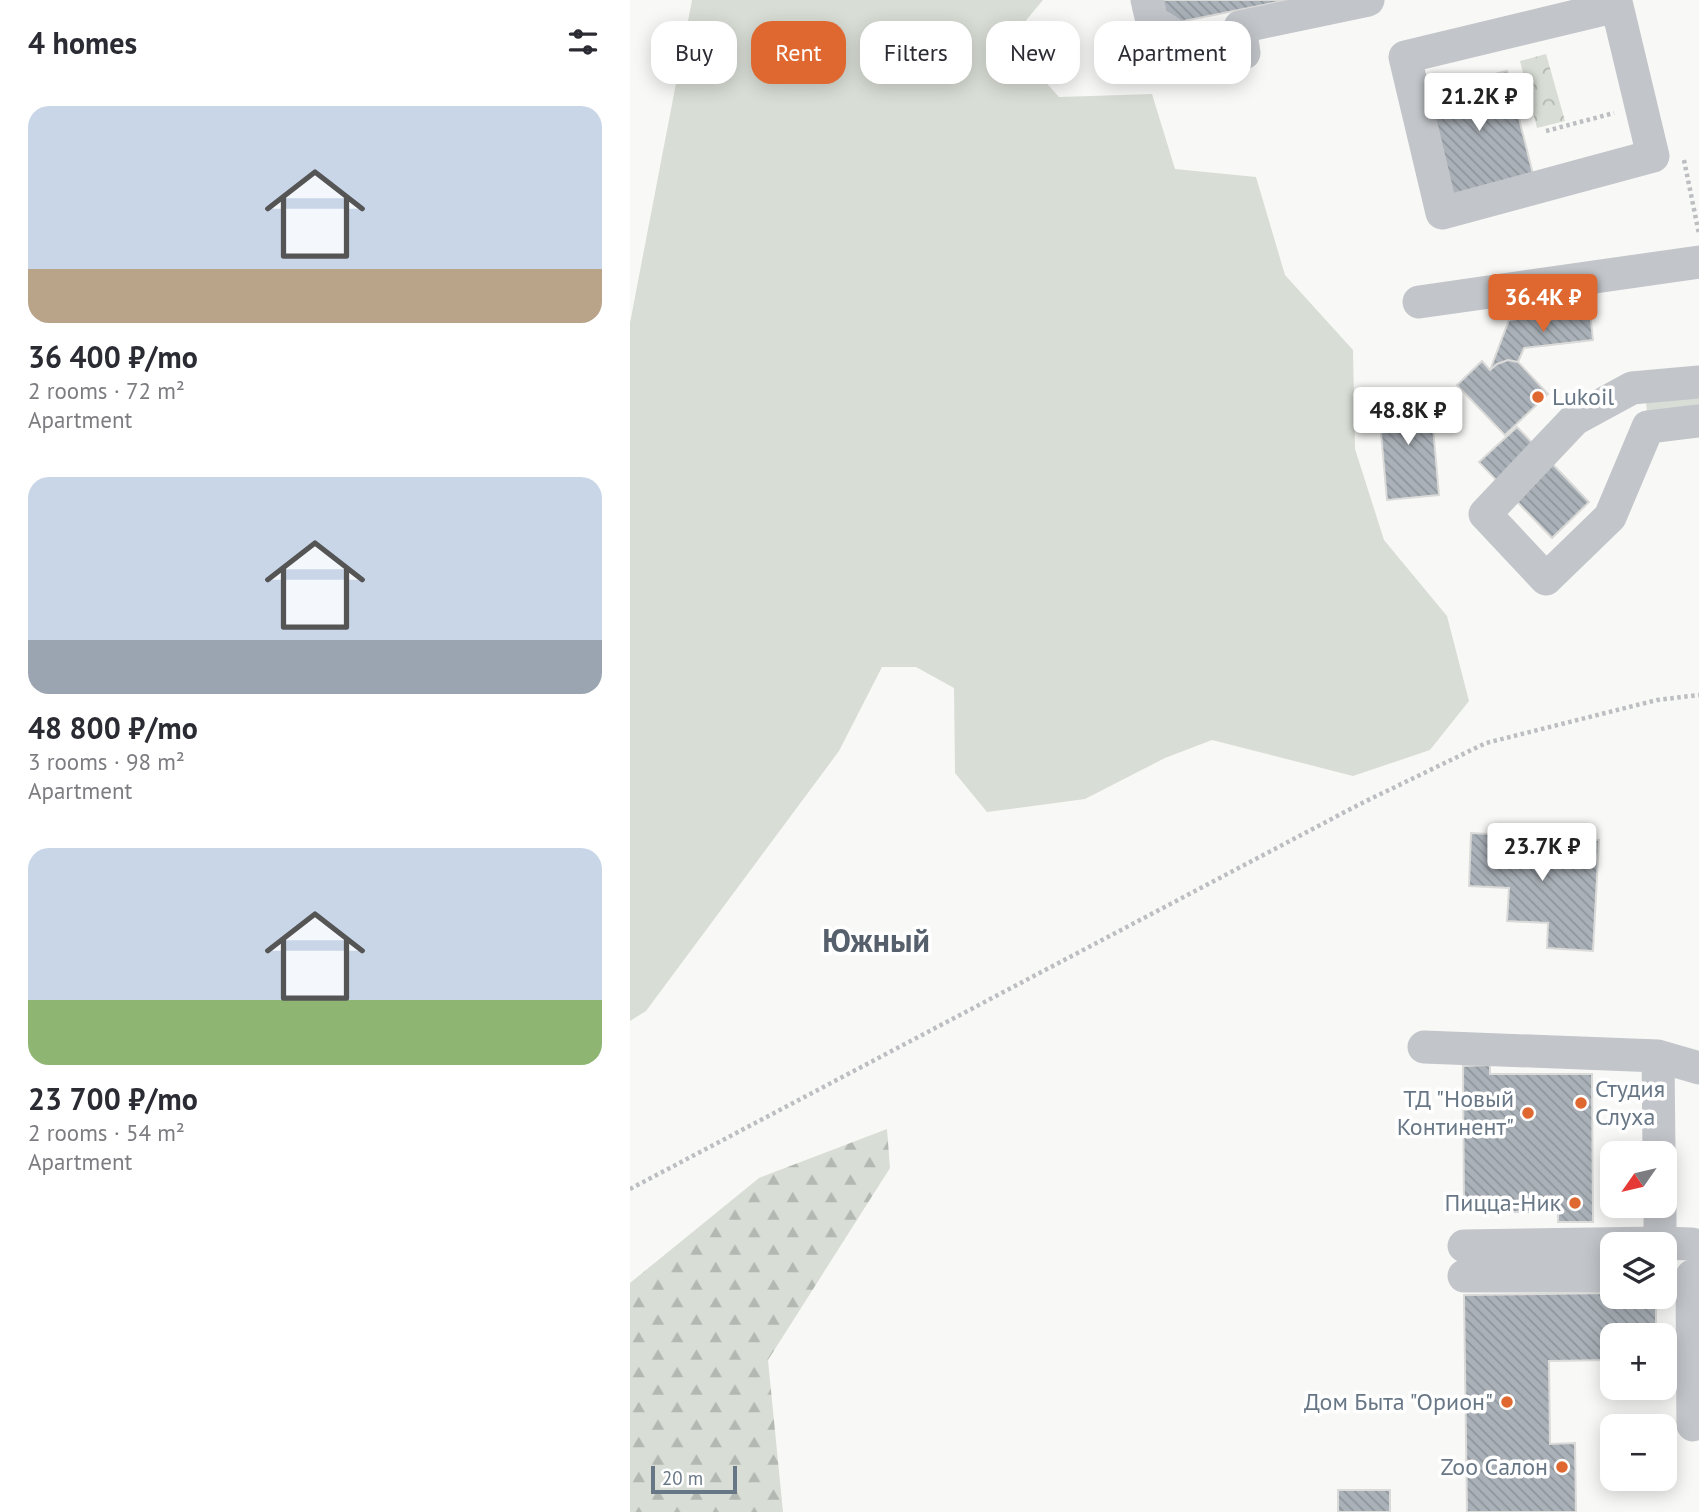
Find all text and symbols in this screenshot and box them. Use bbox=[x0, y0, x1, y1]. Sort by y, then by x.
chip: Buy bbox=[651, 21, 737, 84]
chip: Rent bbox=[751, 21, 846, 84]
chip: Filters bbox=[860, 21, 972, 84]
chip: New bbox=[986, 21, 1080, 84]
chip: Apartment bbox=[1094, 21, 1251, 84]
text: 4 homes bbox=[28, 23, 137, 62]
icon: filters bbox=[564, 23, 602, 61]
pin: 21.2K ₽ bbox=[1414, 74, 1544, 133]
text: 21.2K ₽ bbox=[1440, 81, 1518, 110]
icon: home bbox=[252, 151, 378, 277]
pin: 36.4K ₽ bbox=[1478, 274, 1608, 334]
text: 36.4K ₽ bbox=[1504, 282, 1582, 311]
text: 36 400 ₽/mo bbox=[28, 337, 198, 376]
text: 2 rooms · 72 m² bbox=[28, 376, 185, 405]
place label: Lukoil bbox=[1552, 381, 1614, 412]
pin: 48.8K ₽ bbox=[1343, 388, 1473, 447]
marker: Lukoil bbox=[1530, 389, 1546, 405]
text: 48.8K ₽ bbox=[1369, 395, 1447, 424]
text: Apartment bbox=[28, 405, 132, 434]
icon: home bbox=[252, 522, 378, 648]
text: 48 800 ₽/mo bbox=[28, 708, 198, 747]
text: 3 rooms · 98 m² bbox=[28, 747, 185, 776]
text: Apartment bbox=[28, 776, 132, 805]
pin: 23.7K ₽ bbox=[1477, 824, 1607, 883]
text: 23.7K ₽ bbox=[1503, 831, 1581, 860]
icon: home bbox=[252, 893, 378, 1019]
district label: Южный bbox=[822, 919, 930, 961]
place label: Студия Слуха bbox=[1595, 1073, 1665, 1132]
text: 23 700 ₽/mo bbox=[28, 1079, 198, 1118]
place label: ТД "Новый Континент" bbox=[1397, 1083, 1514, 1142]
marker: Студия Слуха bbox=[1573, 1095, 1589, 1111]
marker: ТД "Новый Континент" bbox=[1520, 1105, 1536, 1121]
text: 2 rooms · 54 m² bbox=[28, 1118, 185, 1147]
north arrow bbox=[1600, 1141, 1676, 1218]
map controls bbox=[1600, 1141, 1677, 1491]
text: Apartment bbox=[28, 1147, 132, 1176]
place label: Пицца-Ник bbox=[1445, 1187, 1562, 1218]
marker: Пицца-Ник bbox=[1567, 1195, 1583, 1211]
button: layers bbox=[1600, 1232, 1677, 1309]
button: + bbox=[1600, 1323, 1677, 1400]
place label: Дом Быта "Орион" bbox=[1304, 1386, 1493, 1417]
marker: Дом Быта "Орион" bbox=[1499, 1394, 1515, 1410]
button: − bbox=[1600, 1414, 1677, 1491]
place label: Zoo Салон bbox=[1441, 1451, 1548, 1482]
marker: Zoo Салон bbox=[1554, 1459, 1570, 1475]
scale bar bbox=[651, 1463, 737, 1495]
text: 20 m bbox=[662, 1466, 703, 1490]

